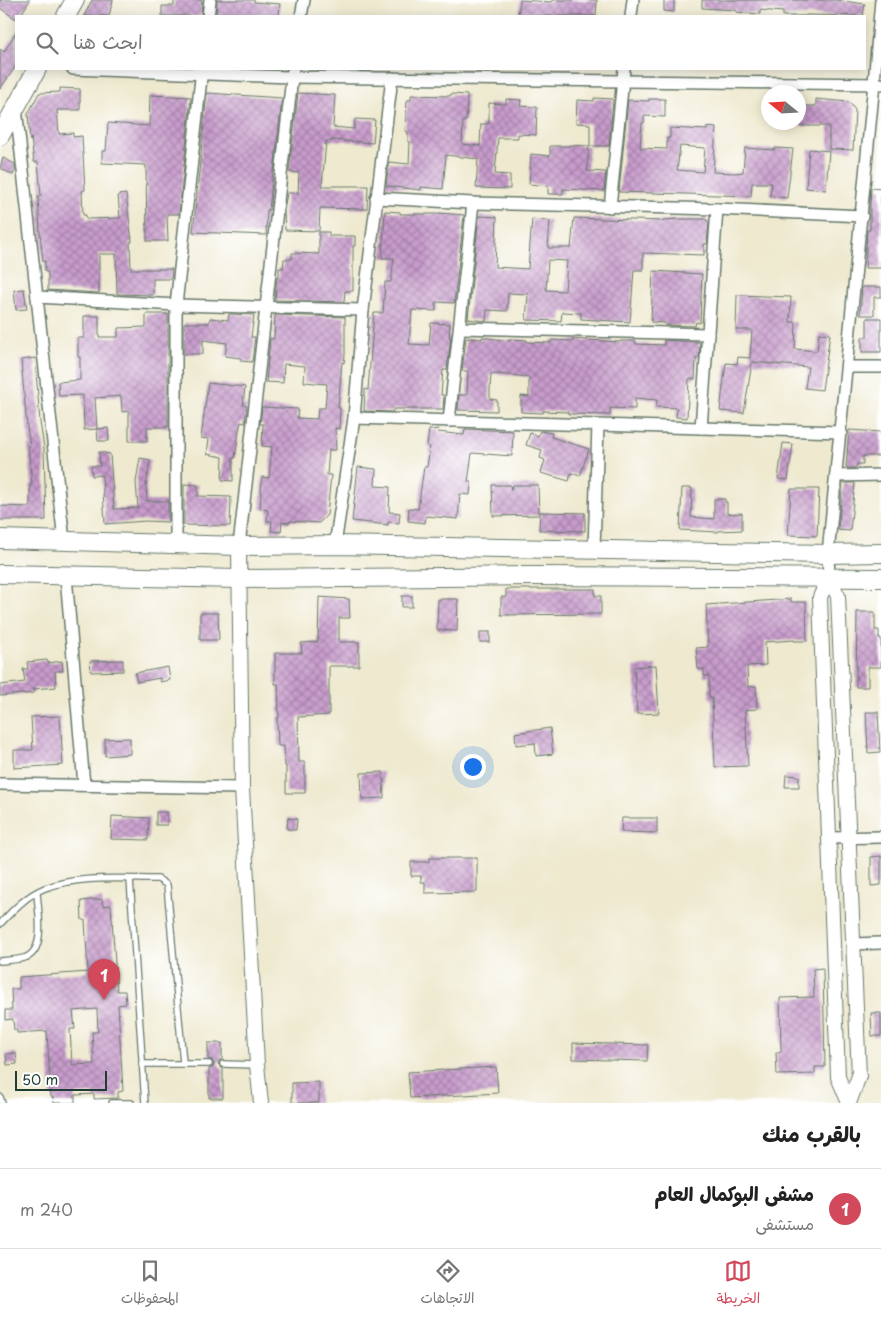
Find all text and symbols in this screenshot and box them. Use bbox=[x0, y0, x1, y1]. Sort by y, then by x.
search box bbox=[15, 15, 866, 70]
text: ابحث هنا bbox=[73, 27, 143, 55]
icon: search bbox=[33, 29, 61, 57]
north arrow bbox=[761, 85, 806, 130]
your location bbox=[460, 754, 486, 780]
pin: 1 bbox=[88, 959, 120, 1000]
scale bar bbox=[15, 1068, 108, 1091]
text: 50 m bbox=[22, 1069, 58, 1090]
text: بالقرب منك bbox=[762, 1117, 861, 1149]
text: مشفى البوكمال العام bbox=[655, 1179, 814, 1207]
text: 240 m bbox=[20, 1197, 73, 1221]
text: 1 bbox=[841, 1197, 849, 1221]
text: مستشفى bbox=[755, 1211, 814, 1235]
tab: المحفوظات bbox=[121, 1257, 179, 1311]
tab: الاتجاهات bbox=[420, 1257, 475, 1311]
tab: الخريطة bbox=[716, 1257, 760, 1311]

